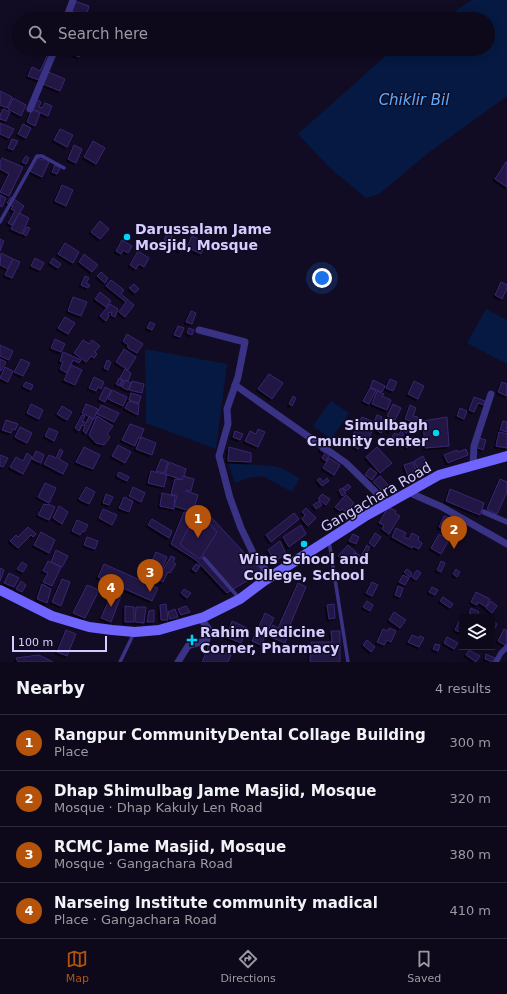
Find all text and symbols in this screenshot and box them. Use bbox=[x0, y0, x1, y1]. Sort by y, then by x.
search box bbox=[12, 12, 495, 56]
icon: search bbox=[26, 23, 48, 45]
text: Search here bbox=[58, 25, 148, 43]
water label: Chiklir Bil bbox=[379, 91, 450, 109]
place label: Darussalam Jame Mosjid, Mosque bbox=[135, 221, 272, 253]
marker: Darussalam Jame Mosjid, Mosque bbox=[122, 232, 132, 242]
your location bbox=[312, 268, 332, 288]
place label: Simulbagh Cmunity center bbox=[307, 417, 428, 449]
marker: Simulbagh Cmunity center bbox=[431, 428, 441, 438]
street label: Gangachara Road bbox=[318, 459, 434, 535]
pin: 1 bbox=[185, 505, 211, 538]
pin: 2 bbox=[441, 516, 467, 549]
marker: Wins School and College, School bbox=[299, 539, 309, 549]
place label: Wins School and College, School bbox=[239, 551, 369, 583]
pin: 3 bbox=[137, 559, 163, 592]
pin: 4 bbox=[98, 574, 124, 607]
map controls bbox=[459, 614, 495, 650]
button: layers bbox=[459, 614, 495, 650]
place label: Rahim Medicine Corner, Pharmacy bbox=[200, 624, 339, 656]
scale bar bbox=[12, 634, 107, 653]
marker: Rahim Medicine Corner, Pharmacy bbox=[187, 635, 197, 645]
text: 100 m bbox=[18, 636, 53, 649]
text: Nearby bbox=[16, 678, 85, 698]
text: 4 results bbox=[435, 681, 491, 696]
text: Rangpur CommunityDental Collage Building bbox=[54, 726, 426, 744]
text: 1 bbox=[24, 735, 34, 750]
text: 300 m bbox=[449, 735, 491, 750]
text: Place bbox=[54, 744, 89, 759]
text: Dhap Shimulbag Jame Masjid, Mosque bbox=[54, 782, 377, 800]
text: 2 bbox=[24, 791, 34, 806]
text: 320 m bbox=[449, 791, 491, 806]
text: Mosque · Dhap Kakuly Len Road bbox=[54, 800, 263, 815]
text: RCMC Jame Masjid, Mosque bbox=[54, 838, 286, 856]
text: 3 bbox=[24, 847, 34, 862]
text: 380 m bbox=[449, 847, 491, 862]
text: Mosque · Gangachara Road bbox=[54, 856, 233, 871]
text: Narseing Institute community madical bbox=[54, 894, 378, 912]
text: 4 bbox=[24, 903, 34, 918]
text: 410 m bbox=[449, 903, 491, 918]
text: Place · Gangachara Road bbox=[54, 912, 217, 927]
tab: Map bbox=[66, 948, 89, 985]
tab: Directions bbox=[220, 948, 276, 985]
tab: Saved bbox=[407, 948, 441, 985]

